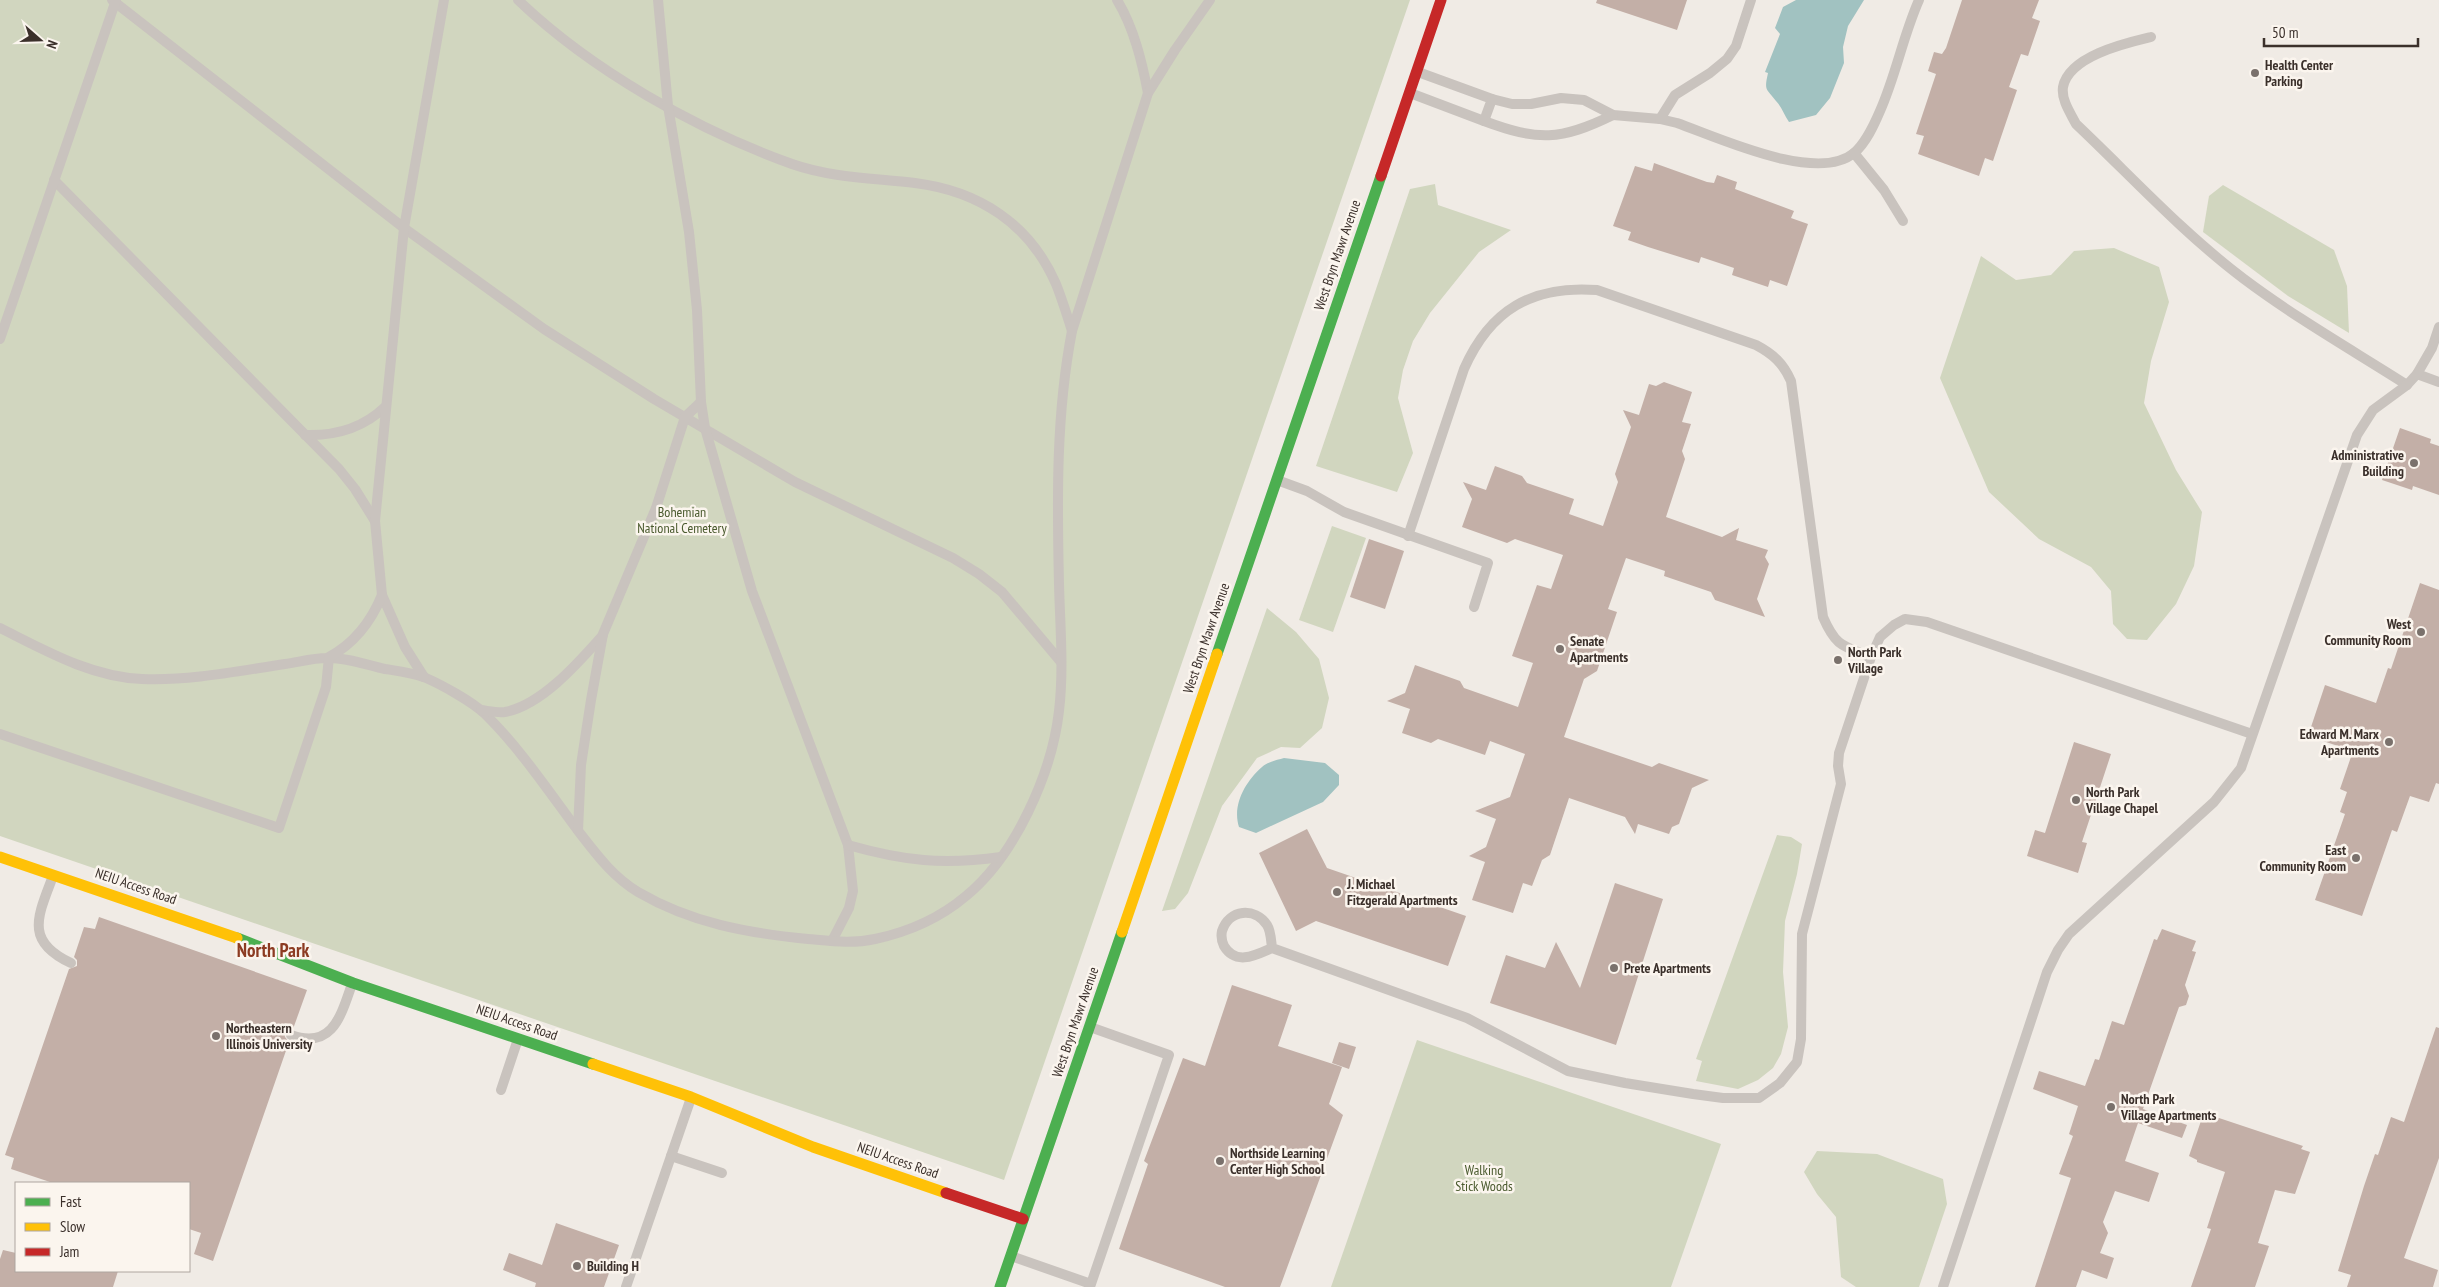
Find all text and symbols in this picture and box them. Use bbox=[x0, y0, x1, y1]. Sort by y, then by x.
north arrow bbox=[15, 15, 65, 65]
scale bar bbox=[2264, 15, 2418, 47]
text: 50 m bbox=[2272, 23, 2298, 42]
text: N bbox=[42, 38, 62, 51]
place label: Health Center Parking bbox=[2265, 56, 2334, 90]
marker: Health Center Parking bbox=[2249, 67, 2261, 79]
street label: West Bryn Mawr Avenue bbox=[1310, 197, 1364, 313]
place label: Administrative Building bbox=[2330, 446, 2404, 480]
marker: Administrative Building bbox=[2408, 457, 2420, 469]
park label: Bohemian National Cemetery bbox=[637, 503, 727, 537]
street label: West Bryn Mawr Avenue bbox=[1179, 580, 1233, 696]
place label: West Community Room bbox=[2324, 615, 2411, 649]
marker: West Community Room bbox=[2415, 626, 2427, 638]
place label: Senate Apartments bbox=[1569, 632, 1628, 666]
marker: Senate Apartments bbox=[1554, 643, 1566, 655]
place label: North Park Village bbox=[1847, 643, 1902, 677]
marker: North Park Village bbox=[1832, 654, 1844, 666]
place label: Edward M. Marx Apartments bbox=[2300, 725, 2380, 759]
marker: Edward M. Marx Apartments bbox=[2383, 736, 2395, 748]
place label: North Park Village Chapel bbox=[2085, 783, 2158, 817]
marker: North Park Village Chapel bbox=[2070, 794, 2082, 806]
place label: East Community Room bbox=[2259, 841, 2346, 875]
marker: East Community Room bbox=[2350, 852, 2362, 864]
street label: NEIU Access Road bbox=[93, 864, 179, 908]
place label: J. Michael Fitzgerald Apartments bbox=[1346, 875, 1458, 909]
marker: J. Michael Fitzgerald Apartments bbox=[1331, 886, 1343, 898]
district label: North Park bbox=[237, 938, 309, 962]
place label: Prete Apartments bbox=[1624, 959, 1711, 977]
marker: Prete Apartments bbox=[1608, 962, 1620, 974]
street label: West Bryn Mawr Avenue bbox=[1048, 964, 1102, 1080]
street label: NEIU Access Road bbox=[474, 1000, 560, 1044]
place label: Northeastern Illinois University bbox=[226, 1019, 313, 1053]
marker: Northeastern Illinois University bbox=[210, 1030, 222, 1042]
place label: North Park Village Apartments bbox=[2120, 1090, 2217, 1124]
marker: North Park Village Apartments bbox=[2105, 1101, 2117, 1113]
street label: NEIU Access Road bbox=[855, 1138, 941, 1182]
place label: Northside Learning Center High School bbox=[1230, 1144, 1325, 1178]
marker: Northside Learning Center High School bbox=[1214, 1155, 1226, 1167]
park label: Walking Stick Woods bbox=[1455, 1161, 1513, 1195]
legend bbox=[15, 1182, 190, 1272]
text: Fast bbox=[60, 1192, 81, 1211]
text: Slow bbox=[60, 1217, 85, 1236]
text: Jam bbox=[59, 1242, 79, 1261]
place label: Building H bbox=[587, 1257, 639, 1275]
marker: Building H bbox=[571, 1260, 583, 1272]

